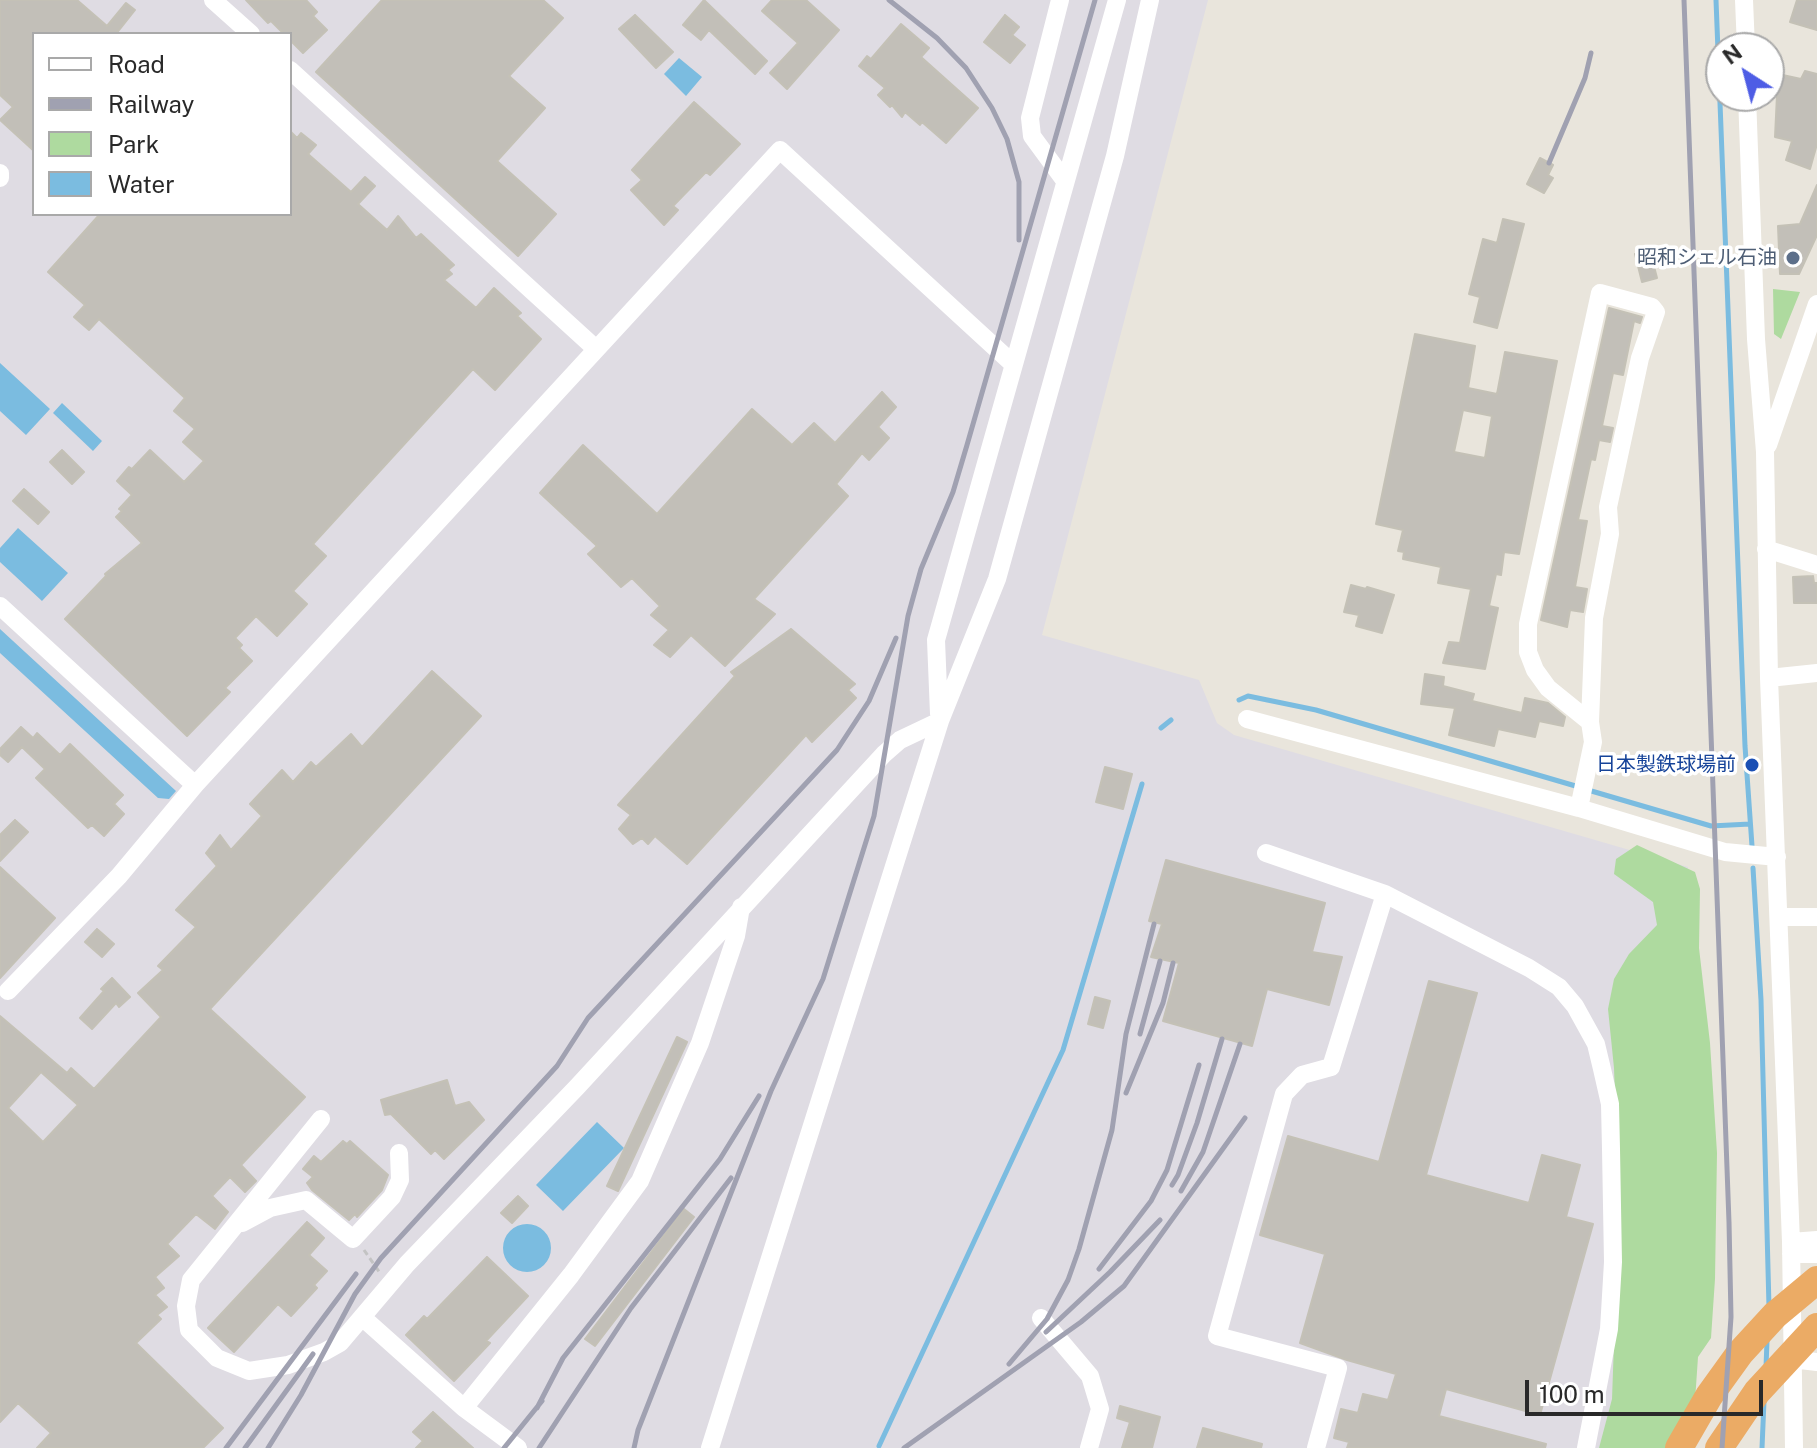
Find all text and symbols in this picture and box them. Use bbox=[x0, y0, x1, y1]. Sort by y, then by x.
legend bbox=[32, 32, 292, 216]
north arrow bbox=[1705, 32, 1785, 112]
text: N bbox=[1717, 39, 1747, 70]
text: Road bbox=[108, 50, 165, 78]
text: Railway bbox=[108, 90, 194, 118]
text: Park bbox=[108, 130, 159, 158]
text: Water bbox=[108, 170, 175, 198]
place label: 昭和シェル石油 bbox=[1637, 246, 1777, 270]
marker: 昭和シェル石油 bbox=[1784, 249, 1802, 267]
place label: 日本製鉄球場前 bbox=[1596, 753, 1736, 777]
marker: 日本製鉄球場前 bbox=[1743, 756, 1761, 774]
scale bar bbox=[1529, 1364, 1767, 1414]
text: 100 m bbox=[1539, 1380, 1605, 1408]

